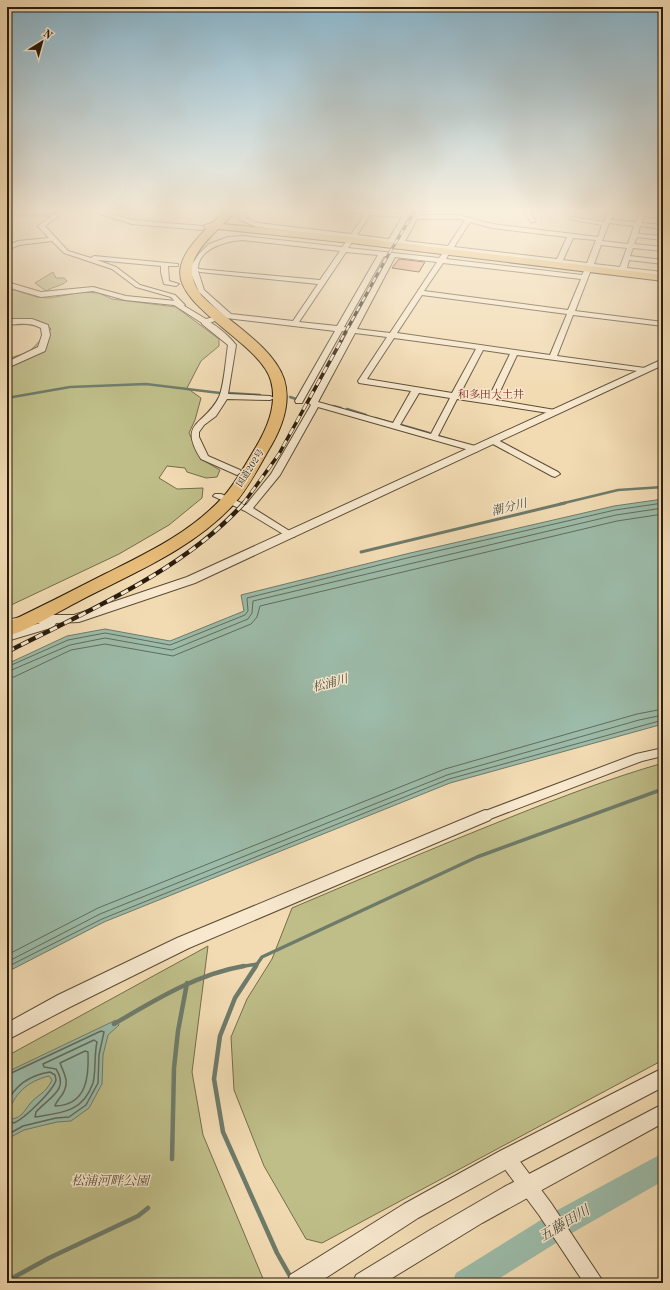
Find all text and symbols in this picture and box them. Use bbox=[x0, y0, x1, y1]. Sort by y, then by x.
north arrow bbox=[22, 22, 62, 62]
text: N bbox=[40, 28, 54, 42]
district label: 和多田大土井 bbox=[458, 388, 524, 401]
street label: 国道202号 bbox=[234, 447, 266, 489]
water label: 潮分川 bbox=[490, 495, 530, 518]
water label: 松浦川 bbox=[311, 671, 351, 694]
park label: 松浦河畔公園 bbox=[71, 1174, 151, 1188]
water label: 五藤田川 bbox=[536, 1202, 594, 1244]

